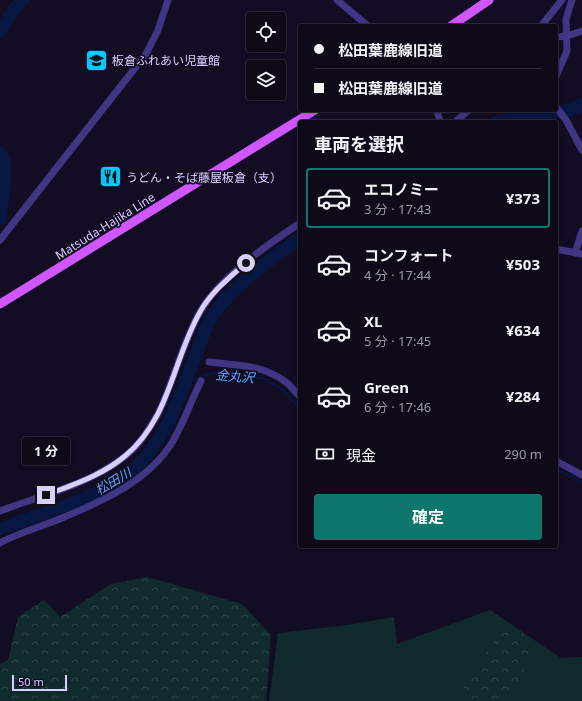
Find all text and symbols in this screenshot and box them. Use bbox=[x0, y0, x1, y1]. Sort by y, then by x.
map controls bbox=[246, 12, 286, 100]
button: locate bbox=[246, 12, 286, 52]
text: 松田葉鹿線旧道 bbox=[338, 40, 443, 60]
school or university icon: 板倉ふれあい児童館 bbox=[83, 47, 109, 73]
place label: 板倉ふれあい児童館 bbox=[112, 52, 220, 69]
button: layers bbox=[246, 60, 286, 100]
text: 松田葉鹿線旧道 bbox=[338, 78, 443, 98]
text: 車両を選択 bbox=[314, 132, 404, 156]
restaurant icon: うどん・そば藤屋板倉（支） bbox=[97, 164, 123, 190]
place label: うどん・そば藤屋板倉（支） bbox=[126, 169, 282, 186]
text: エコノミー bbox=[364, 179, 439, 199]
icon: car bbox=[316, 180, 352, 216]
street label: Matsuda-Hajika Line bbox=[52, 188, 158, 264]
text: ¥373 bbox=[506, 188, 540, 208]
text: 3 分 · 17:43 bbox=[364, 200, 431, 218]
text: コンフォート bbox=[364, 245, 454, 265]
icon: car bbox=[316, 246, 352, 282]
route start bbox=[237, 254, 255, 272]
text: ¥503 bbox=[506, 254, 540, 274]
text: 4 分 · 17:44 bbox=[364, 266, 431, 284]
text: XL bbox=[364, 311, 382, 331]
icon: car bbox=[316, 312, 352, 348]
text: ¥634 bbox=[506, 320, 540, 340]
text: 5 分 · 17:45 bbox=[364, 332, 431, 350]
water label: 金丸沢 bbox=[215, 365, 257, 387]
text: Green bbox=[364, 377, 409, 397]
icon: car bbox=[316, 378, 352, 414]
text: ¥284 bbox=[506, 386, 540, 406]
text: 6 分 · 17:46 bbox=[364, 398, 431, 416]
callout: 1 分 bbox=[22, 437, 70, 465]
text: 1 分 bbox=[34, 442, 58, 460]
icon: cash bbox=[314, 443, 336, 465]
text: 現金 bbox=[346, 445, 376, 465]
text: 290 m bbox=[504, 445, 542, 463]
water label: 松田川 bbox=[92, 462, 136, 499]
route end bbox=[37, 486, 55, 504]
button: 確定 bbox=[314, 494, 542, 540]
scale bar bbox=[12, 673, 67, 692]
text: 50 m bbox=[18, 674, 44, 689]

